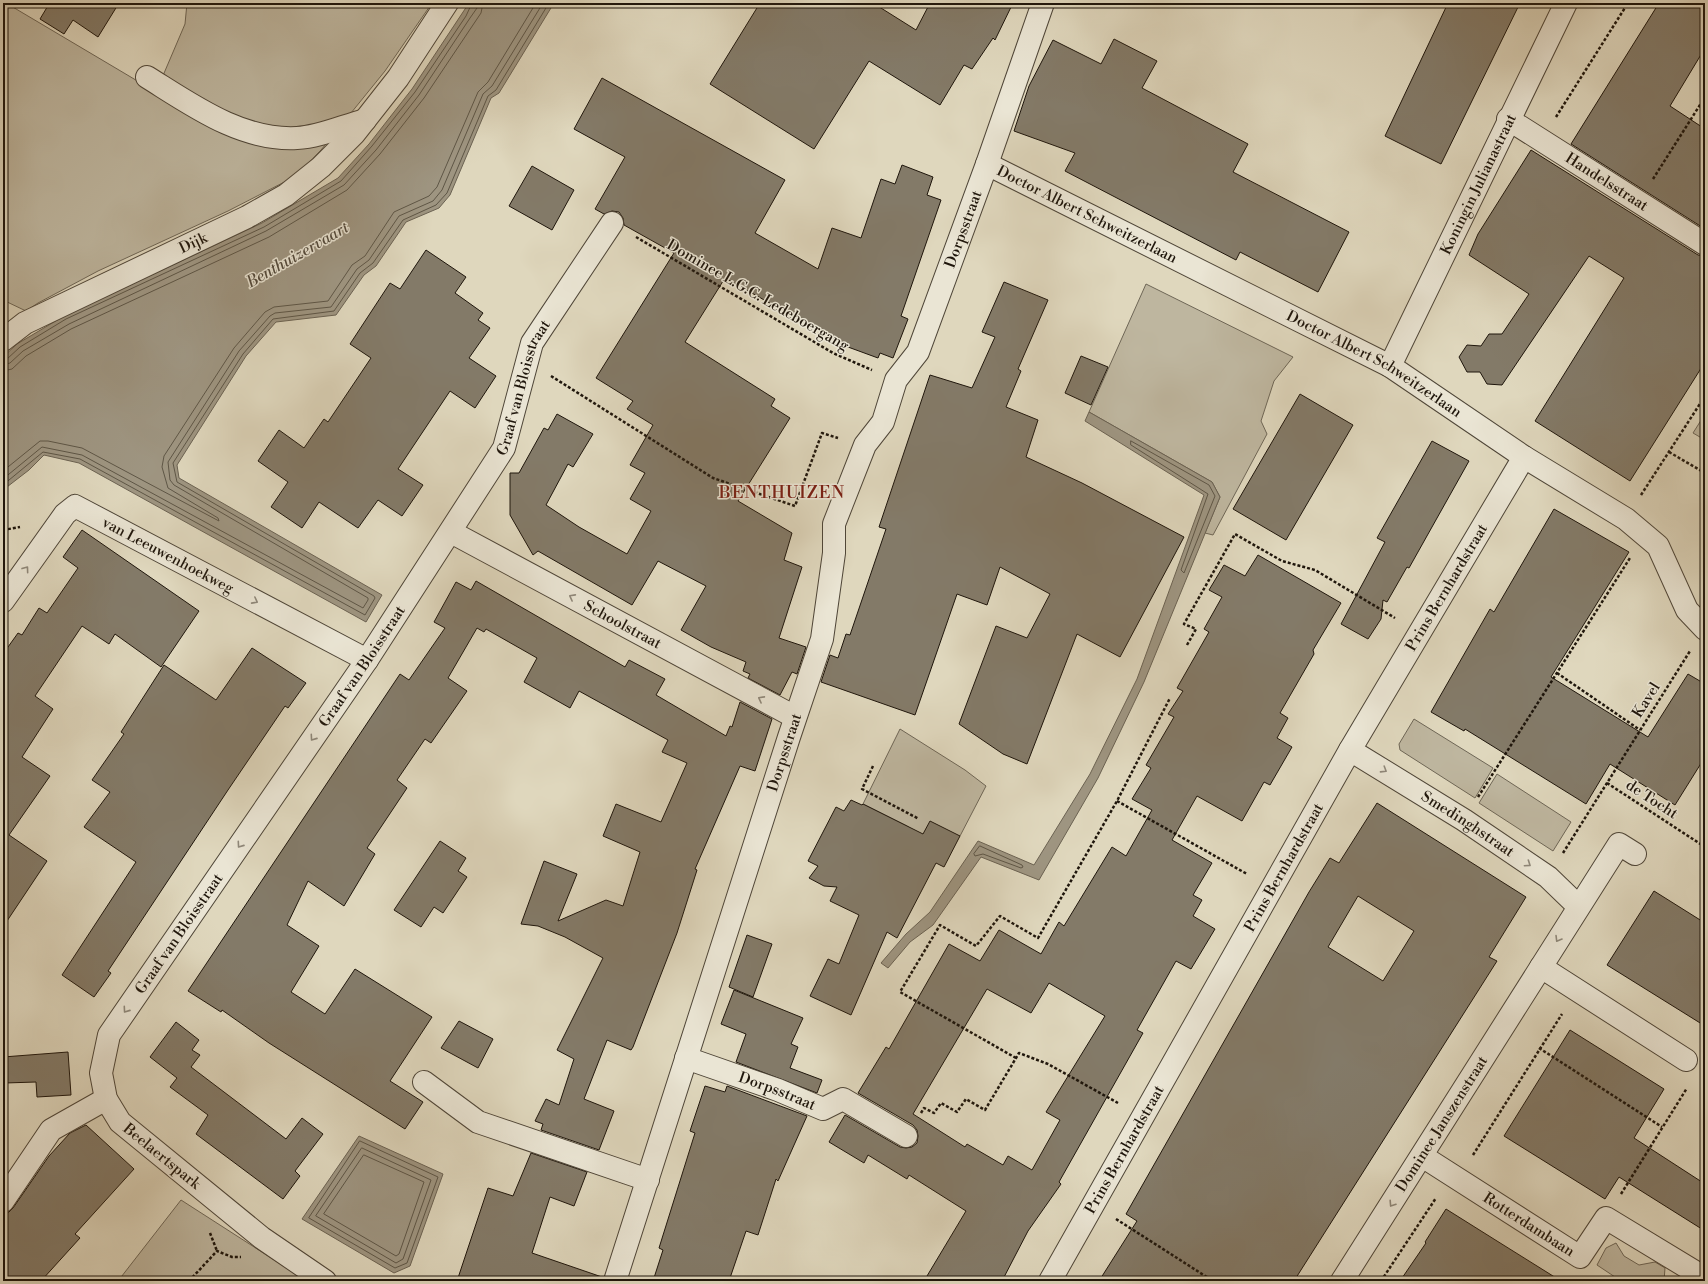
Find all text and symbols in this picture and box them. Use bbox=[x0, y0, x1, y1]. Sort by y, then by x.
street label: Koningin Julianastraat bbox=[1436, 110, 1521, 258]
street label: Handelsstraat bbox=[1561, 149, 1652, 216]
street label: Doctor Albert Schweitzerlaan bbox=[993, 161, 1180, 268]
street label: Dorpsstraat bbox=[941, 187, 987, 271]
water label: Benthuizervaart bbox=[242, 217, 353, 293]
street label: Dijk bbox=[176, 228, 212, 258]
street label: Dominee L.G.C. Ledeboergang bbox=[663, 235, 852, 356]
street label: Doctor Albert Schweitzerlaan bbox=[1283, 307, 1465, 422]
street label: Graaf van Bloisstraat bbox=[492, 316, 555, 460]
district label: BENTHUIZEN bbox=[718, 482, 845, 504]
street label: van Leeuwenhoekweg bbox=[98, 513, 237, 598]
street label: Prins Bernhardstraat bbox=[1402, 520, 1492, 655]
one-way arrow bbox=[21, 566, 29, 573]
one-way arrow bbox=[569, 595, 577, 602]
one-way arrow bbox=[251, 596, 258, 604]
street label: Schoolstraat bbox=[580, 596, 665, 654]
street label: Graaf van Bloisstraat bbox=[315, 602, 410, 731]
street label: Kavel bbox=[1628, 679, 1665, 722]
one-way arrow bbox=[758, 696, 765, 703]
street label: Dorpsstraat bbox=[763, 710, 806, 794]
one-way arrow bbox=[311, 734, 318, 741]
one-way arrow bbox=[1380, 766, 1387, 773]
street label: de Tocht bbox=[1622, 776, 1682, 824]
street label: Smedinghstraat bbox=[1417, 787, 1518, 862]
street label: Prins Bernhardstraat bbox=[1240, 799, 1328, 935]
one-way arrow bbox=[238, 841, 245, 848]
one-way arrow bbox=[1524, 859, 1531, 867]
street label: Graaf van Bloisstraat bbox=[131, 869, 228, 998]
one-way arrow bbox=[1555, 935, 1562, 942]
one-way arrow bbox=[123, 1006, 131, 1013]
street label: Dominee Janszenstraat bbox=[1392, 1052, 1493, 1196]
street label: Dorpsstraat bbox=[736, 1068, 819, 1115]
street label: Prins Bernhardstraat bbox=[1081, 1081, 1169, 1217]
street label: Beelaertspark bbox=[118, 1119, 205, 1194]
street label: Rotterdambaan bbox=[1479, 1189, 1578, 1261]
one-way arrow bbox=[1389, 1199, 1396, 1206]

